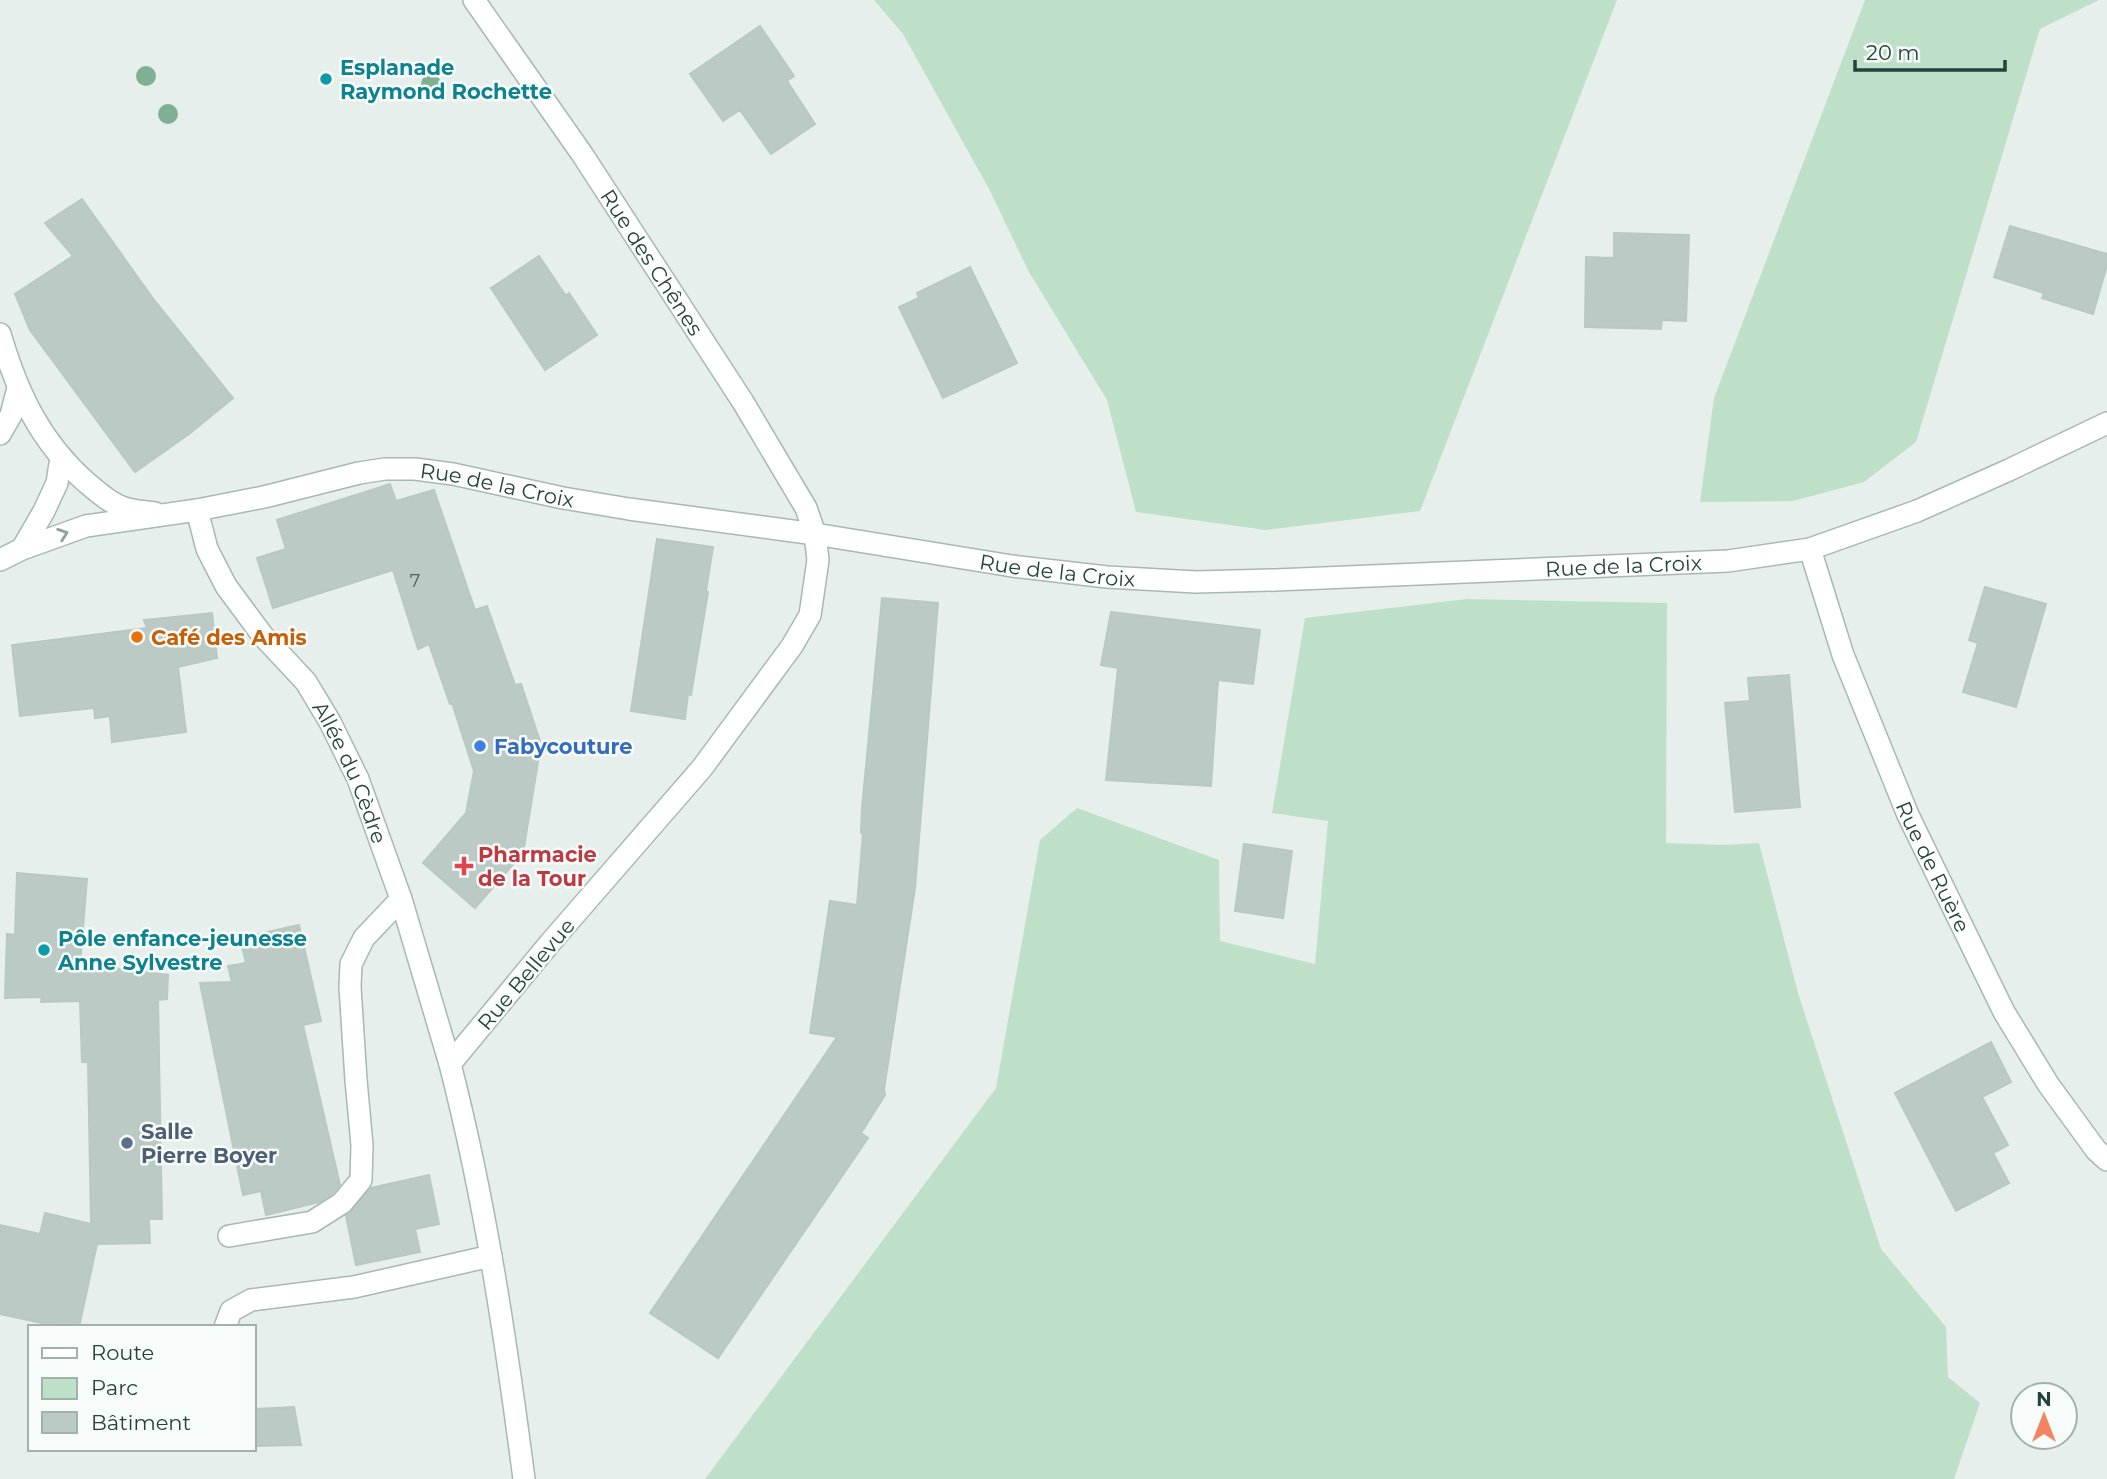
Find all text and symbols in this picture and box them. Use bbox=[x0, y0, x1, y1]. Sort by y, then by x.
scale bar bbox=[1855, 28, 2006, 72]
text: 20 m bbox=[1866, 40, 1920, 65]
place label: Esplanade Raymond Rochette bbox=[340, 55, 552, 104]
marker: Esplanade Raymond Rochette bbox=[318, 71, 334, 87]
street label: Rue des Chênes bbox=[596, 184, 709, 340]
street label: Rue de la Croix bbox=[419, 457, 576, 512]
one-way arrow bbox=[57, 528, 69, 542]
street label: Rue de la Croix bbox=[978, 548, 1136, 591]
street label: Rue de la Croix bbox=[1545, 550, 1702, 581]
house number: 7 bbox=[410, 570, 420, 592]
place label: Café des Amis bbox=[151, 625, 307, 650]
marker: Café des Amis bbox=[129, 629, 145, 645]
street label: Allée du Cèdre bbox=[308, 696, 393, 847]
place label: Fabycouture bbox=[494, 734, 633, 759]
marker: Fabycouture bbox=[472, 738, 488, 754]
street label: Rue de Ruère bbox=[1891, 797, 1976, 936]
place label: Pharmacie de la Tour bbox=[478, 842, 597, 891]
marker: Pharmacie de la Tour bbox=[456, 858, 472, 874]
street label: Rue Bellevue bbox=[472, 913, 580, 1035]
place label: Pôle enfance-jeunesse Anne Sylvestre bbox=[57, 926, 307, 975]
marker: Pôle enfance-jeunesse Anne Sylvestre bbox=[36, 942, 52, 958]
place label: Salle Pierre Boyer bbox=[141, 1119, 277, 1168]
marker: Salle Pierre Boyer bbox=[119, 1135, 135, 1151]
legend bbox=[28, 1325, 256, 1451]
text: Route bbox=[91, 1340, 154, 1365]
text: Parc bbox=[91, 1375, 138, 1400]
north arrow bbox=[2009, 1381, 2079, 1451]
text: N bbox=[2036, 1388, 2052, 1411]
text: Bâtiment bbox=[91, 1410, 191, 1435]

